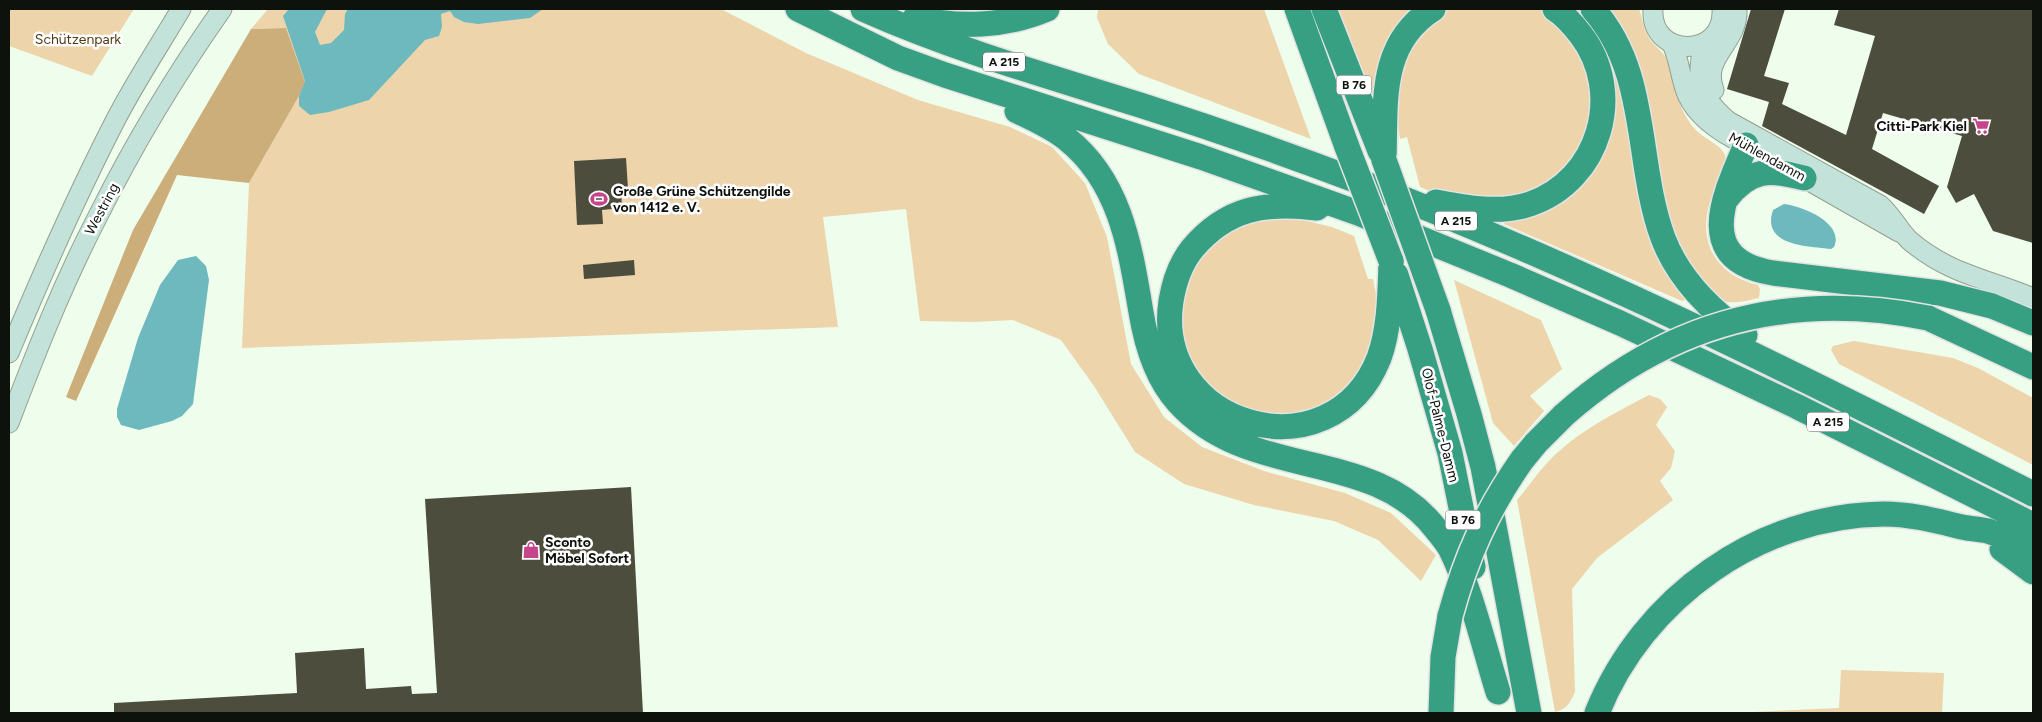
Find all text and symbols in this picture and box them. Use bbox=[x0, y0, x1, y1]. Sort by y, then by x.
park label: Schützenpark bbox=[35, 31, 121, 48]
road number: A 215 bbox=[983, 52, 1025, 72]
road number: B 76 bbox=[1336, 76, 1372, 94]
supermarket icon: Citti-Park Kiel bbox=[1971, 116, 1991, 136]
place label: Citti-Park Kiel bbox=[1876, 118, 1967, 135]
street label: Mühlendamm bbox=[1726, 129, 1808, 185]
street label: Westring bbox=[81, 180, 123, 238]
place label: Große Grüne Schützengilde von 1412 e. V. bbox=[613, 183, 791, 216]
sports icon: Große Grüne Schützengilde von 1412 e. V. bbox=[589, 189, 609, 209]
road number: A 215 bbox=[1435, 212, 1477, 230]
street label: Olof-Palme-Damm bbox=[1418, 366, 1462, 484]
road number: A 215 bbox=[1807, 412, 1849, 432]
road number: B 76 bbox=[1446, 510, 1480, 530]
place label: Sconto Möbel Sofort bbox=[545, 534, 629, 567]
shop icon: Sconto Möbel Sofort bbox=[521, 540, 541, 560]

